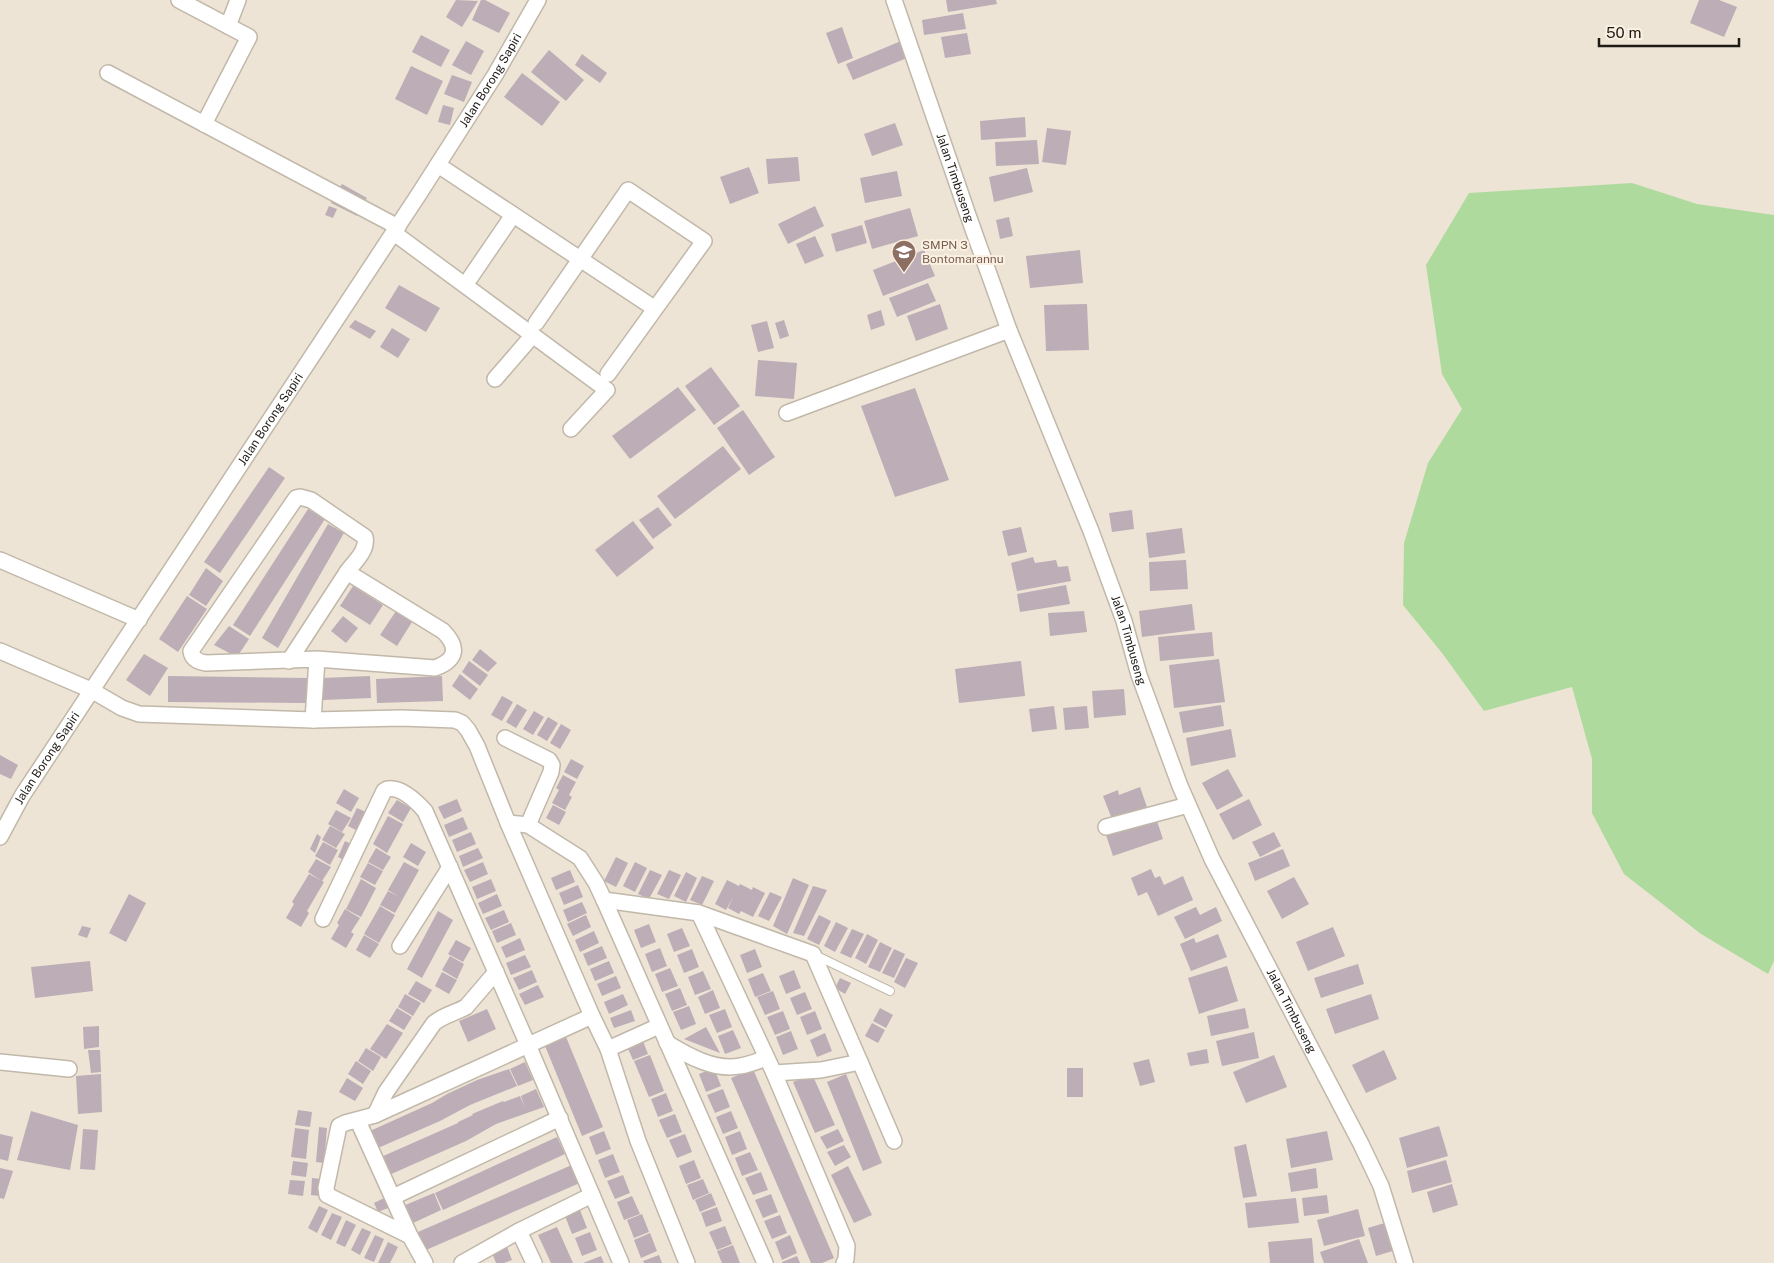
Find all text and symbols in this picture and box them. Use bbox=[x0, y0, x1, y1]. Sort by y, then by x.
scale bar bbox=[1599, 15, 1739, 47]
text: 50 m bbox=[1606, 24, 1641, 41]
street label: Jalan Borong Sapiri bbox=[456, 31, 524, 130]
street label: Jalan Timbuseng bbox=[933, 131, 977, 224]
place label: SMPN 3 Bontomarannu bbox=[922, 238, 1004, 266]
school or university icon: SMPN 3 Bontomarannu bbox=[891, 239, 917, 273]
street label: Jalan Borong Sapiri bbox=[235, 370, 306, 468]
street label: Jalan Timbuseng bbox=[1108, 593, 1149, 687]
street label: Jalan Borong Sapiri bbox=[12, 709, 82, 807]
street label: Jalan Timbuseng bbox=[1264, 966, 1319, 1056]

